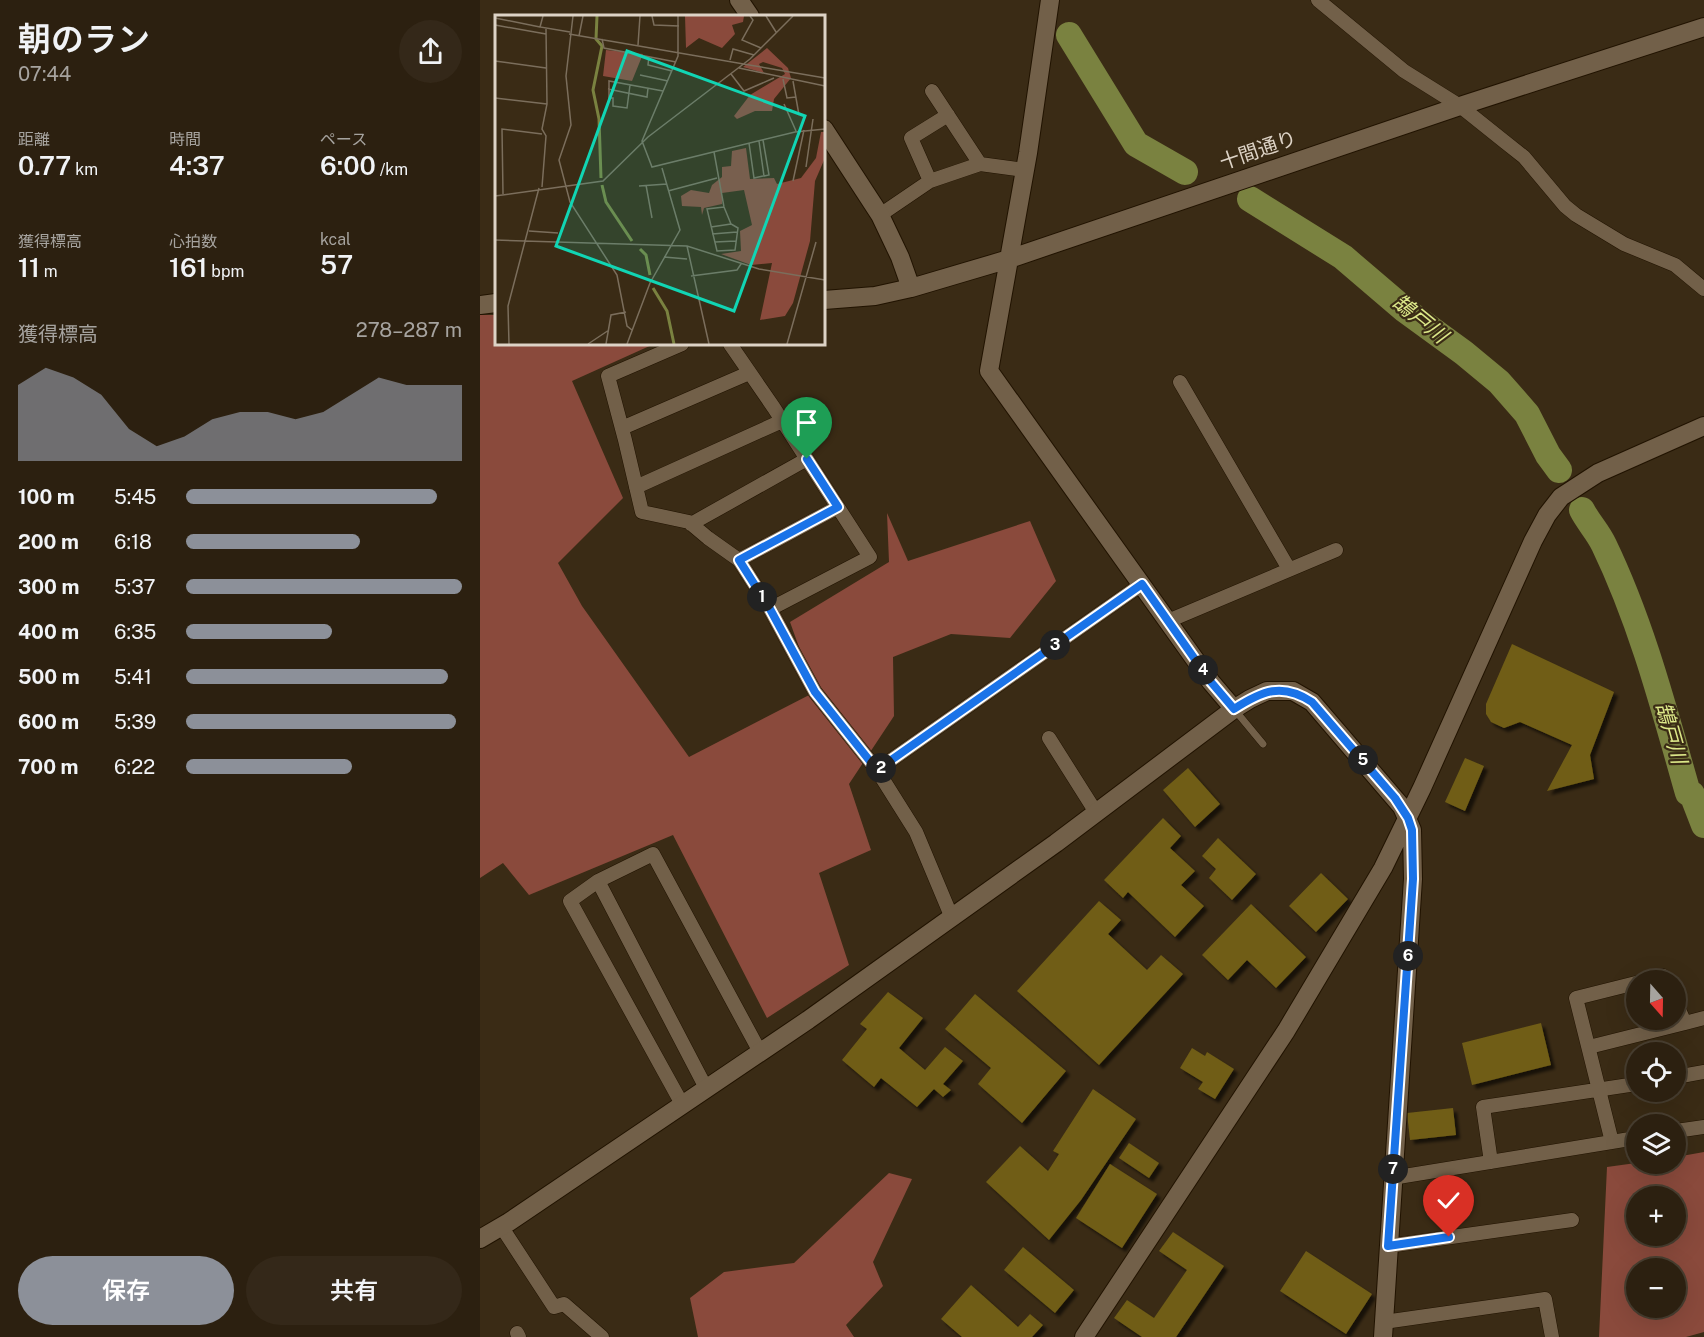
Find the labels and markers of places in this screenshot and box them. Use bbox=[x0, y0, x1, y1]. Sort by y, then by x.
pin bbox=[781, 397, 832, 459]
pin: 1 bbox=[747, 582, 777, 612]
pin: 3 bbox=[1040, 630, 1070, 660]
pin: 4 bbox=[1188, 655, 1218, 685]
pin: 5 bbox=[1348, 745, 1378, 775]
pin: 2 bbox=[866, 753, 896, 783]
pin: 6 bbox=[1393, 941, 1423, 971]
pin: 7 bbox=[1378, 1154, 1408, 1184]
pin bbox=[1423, 1175, 1474, 1237]

